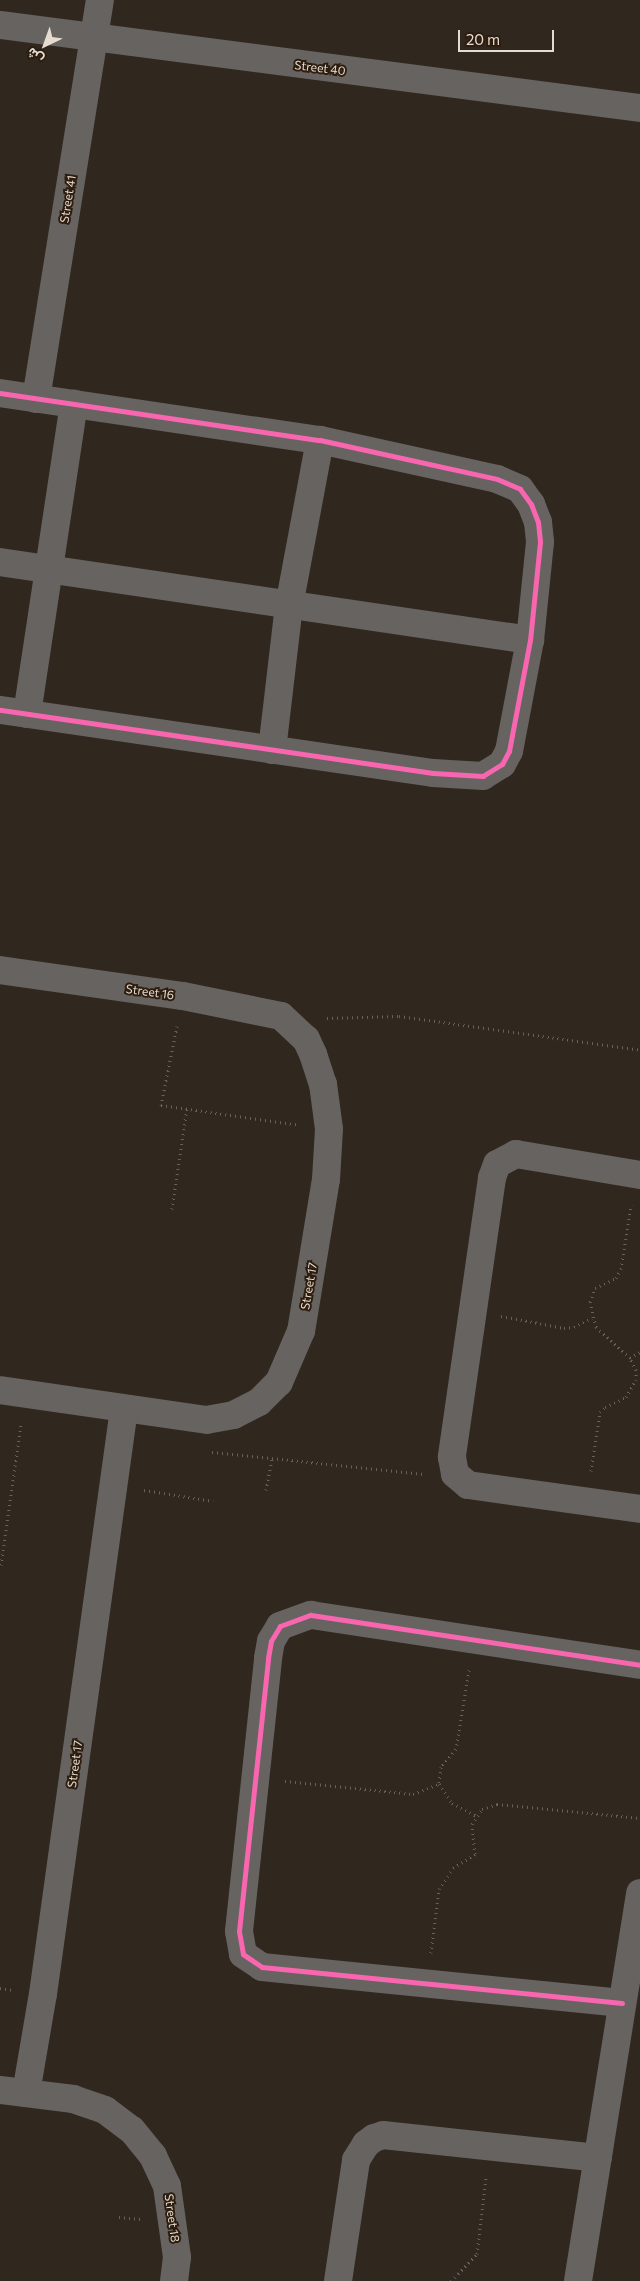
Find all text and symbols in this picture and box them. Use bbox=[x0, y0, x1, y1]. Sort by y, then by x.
north arrow bbox=[20, 20, 70, 70]
scale bar bbox=[460, 20, 556, 52]
text: 20 m bbox=[466, 30, 500, 48]
text: ش bbox=[23, 45, 47, 68]
street label: Street 40 bbox=[294, 58, 346, 78]
street label: Street 41 bbox=[57, 174, 79, 224]
street label: Street 16 bbox=[125, 981, 175, 1003]
street label: Street 17 bbox=[298, 1261, 320, 1311]
street label: Street 17 bbox=[65, 1739, 85, 1789]
street label: Street 18 bbox=[161, 2193, 183, 2243]

